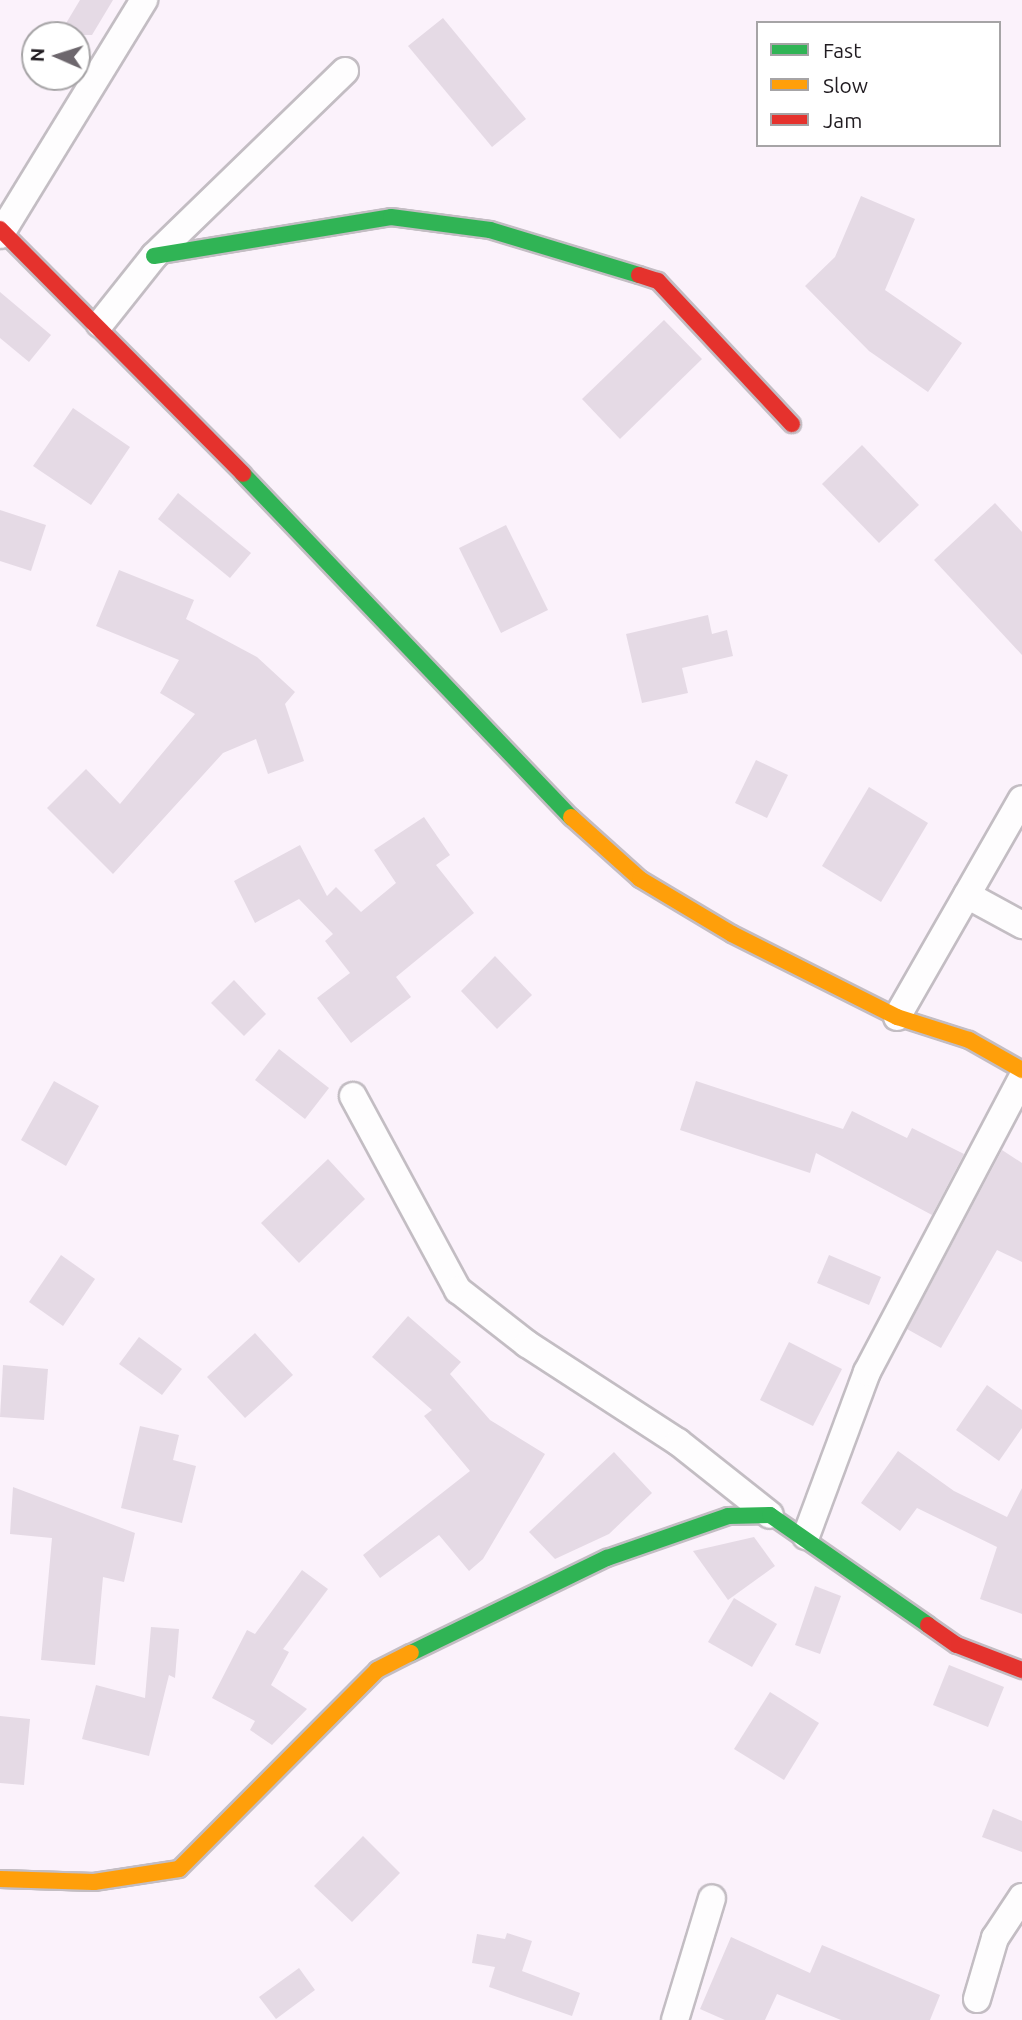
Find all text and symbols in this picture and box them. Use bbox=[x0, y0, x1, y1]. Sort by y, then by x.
north arrow bbox=[21, 21, 91, 91]
legend bbox=[756, 21, 1001, 147]
text: Fast bbox=[823, 38, 861, 62]
text: N bbox=[26, 47, 48, 63]
text: Slow bbox=[823, 73, 868, 97]
text: Jam bbox=[823, 108, 862, 132]

